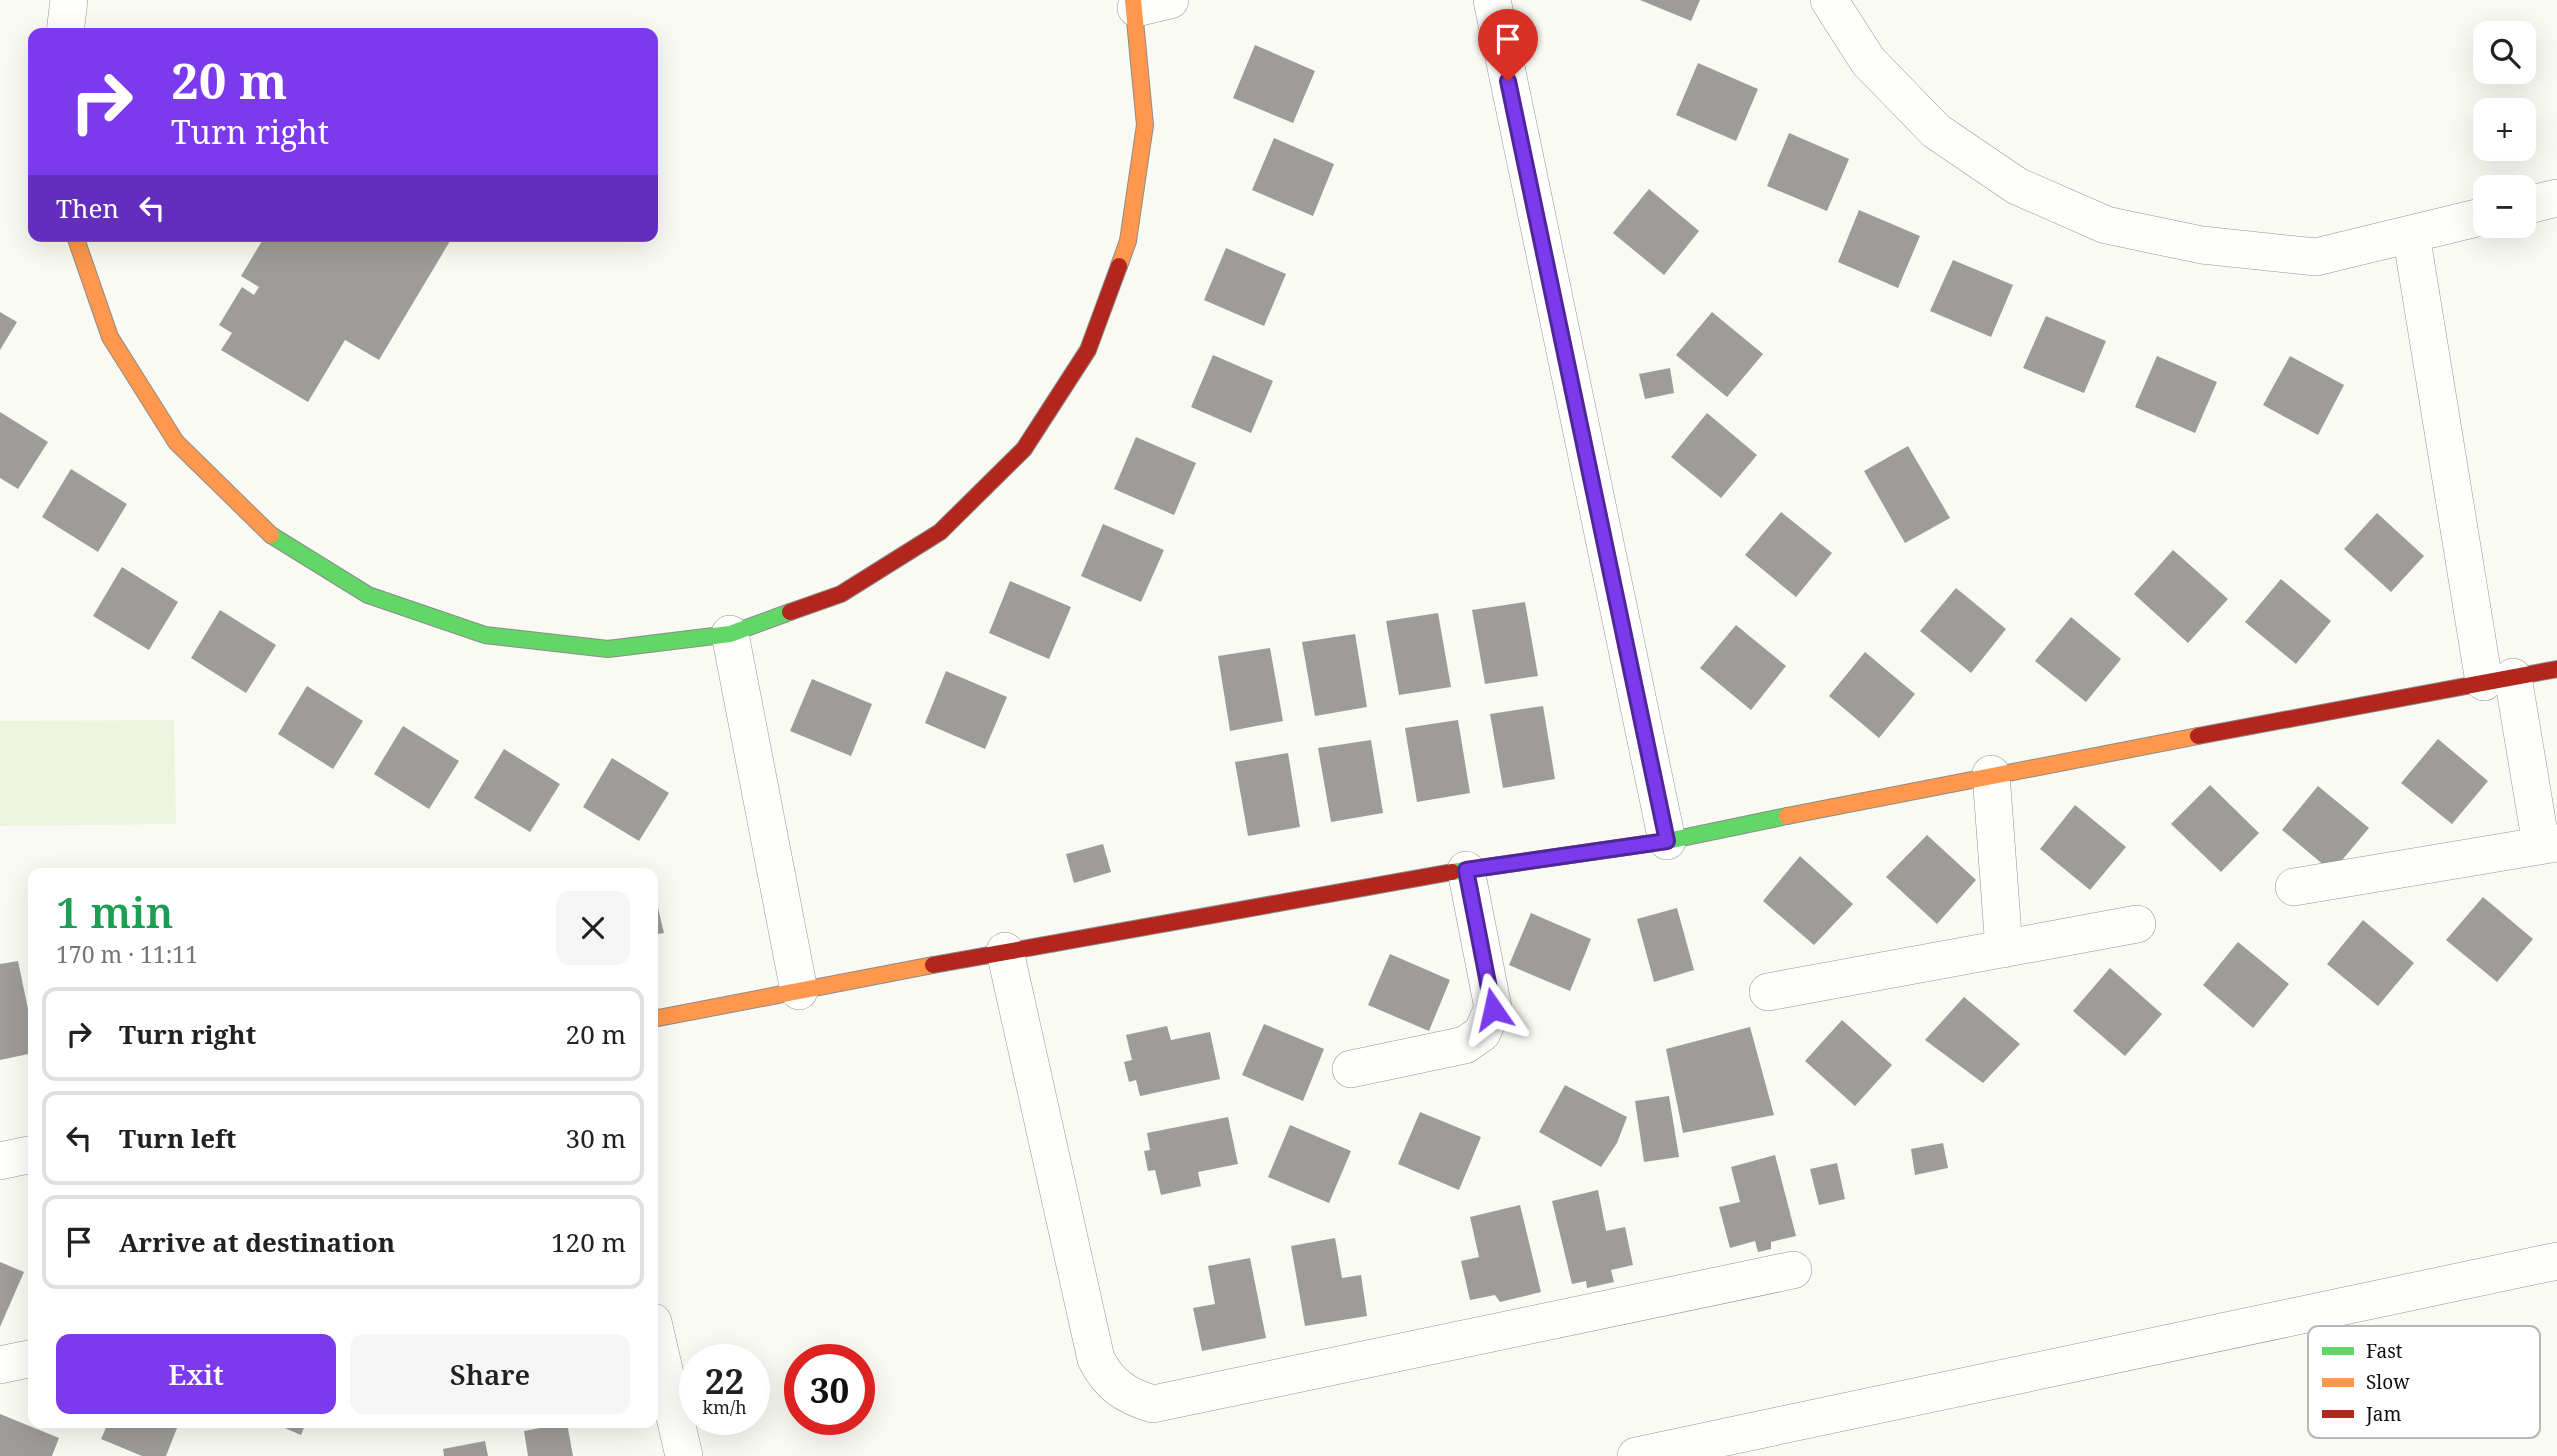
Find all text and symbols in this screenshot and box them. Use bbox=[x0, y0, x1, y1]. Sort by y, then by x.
pin bbox=[1478, 9, 1538, 81]
icon: arrive bbox=[1489, 20, 1527, 58]
map controls bbox=[2473, 21, 2536, 238]
button: search bbox=[2473, 21, 2536, 84]
text: 20 m bbox=[171, 47, 287, 113]
icon: right bbox=[56, 56, 147, 147]
button: + bbox=[2473, 98, 2536, 161]
text: Turn right bbox=[171, 110, 329, 153]
button: − bbox=[2473, 175, 2536, 238]
icon: left bbox=[133, 189, 171, 227]
text: Then bbox=[56, 190, 119, 226]
text: 1 min bbox=[56, 883, 173, 940]
button: close bbox=[556, 891, 630, 965]
text: 170 m · 11:11 bbox=[56, 938, 198, 970]
position arrow bbox=[1456, 972, 1530, 1046]
icon: right bbox=[60, 1015, 98, 1053]
text: Turn right bbox=[119, 1016, 256, 1052]
text: 20 m bbox=[566, 1016, 626, 1052]
icon: left bbox=[60, 1119, 98, 1157]
text: Turn left bbox=[119, 1120, 236, 1156]
text: 30 m bbox=[566, 1120, 626, 1156]
icon: arrive bbox=[60, 1223, 98, 1261]
text: Arrive at destination bbox=[119, 1224, 395, 1260]
text: 120 m bbox=[551, 1224, 626, 1260]
legend bbox=[2308, 1326, 2540, 1438]
button: Exit bbox=[56, 1334, 336, 1414]
button: Share bbox=[350, 1334, 630, 1414]
text: Fast bbox=[2366, 1338, 2403, 1364]
speed limit sign: 30 bbox=[784, 1344, 875, 1435]
text: 22 bbox=[705, 1357, 744, 1404]
text: Slow bbox=[2366, 1369, 2410, 1395]
text: km/h bbox=[702, 1395, 747, 1419]
text: Jam bbox=[2365, 1401, 2401, 1427]

